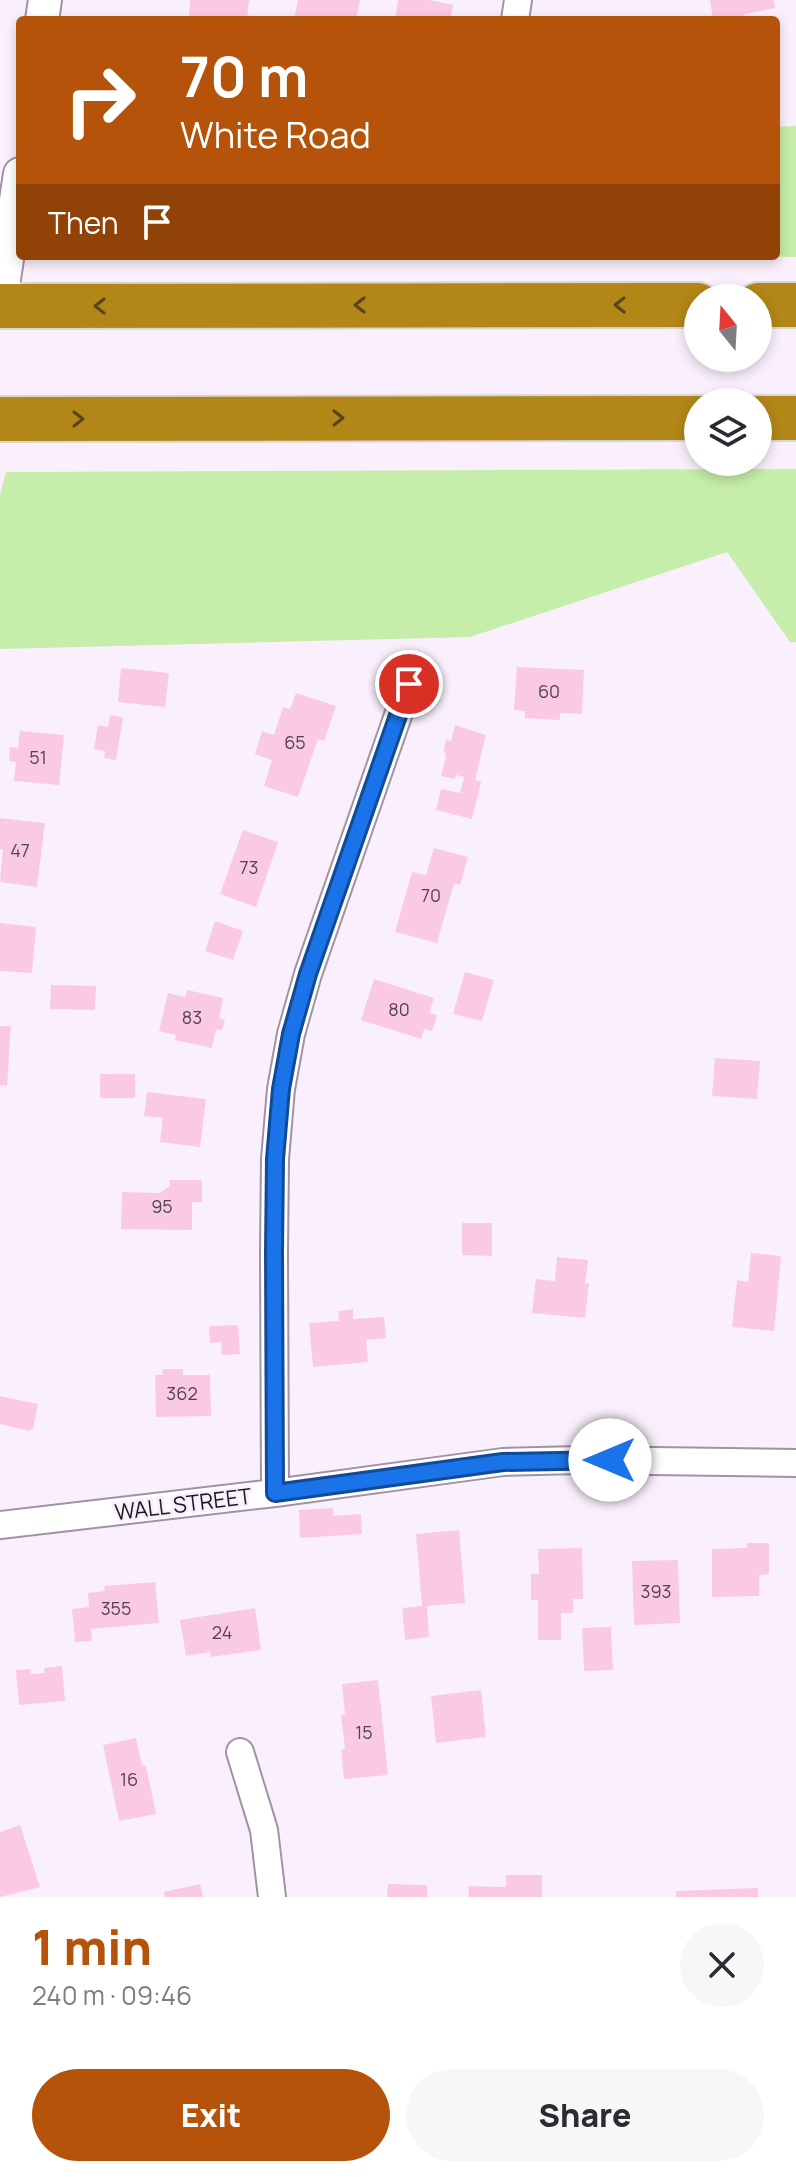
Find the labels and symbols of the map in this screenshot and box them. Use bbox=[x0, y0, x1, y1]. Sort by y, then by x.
north arrow bbox=[684, 284, 772, 372]
one-way arrow bbox=[353, 296, 366, 314]
one-way arrow bbox=[613, 296, 626, 314]
one-way arrow bbox=[93, 297, 106, 315]
one-way arrow bbox=[332, 409, 345, 427]
one-way arrow bbox=[72, 410, 85, 428]
pin bbox=[375, 650, 443, 718]
house number: 60 bbox=[538, 679, 560, 703]
house number: 65 bbox=[284, 730, 306, 754]
house number: 51 bbox=[29, 745, 47, 769]
house number: 47 bbox=[10, 838, 30, 862]
house number: 73 bbox=[240, 855, 259, 879]
house number: 70 bbox=[421, 883, 441, 907]
house number: 80 bbox=[388, 997, 410, 1021]
house number: 83 bbox=[182, 1005, 202, 1029]
house number: 95 bbox=[151, 1194, 173, 1218]
house number: 362 bbox=[166, 1381, 198, 1405]
position arrow bbox=[568, 1418, 652, 1502]
street label: WALL STREET bbox=[113, 1481, 253, 1527]
house number: 393 bbox=[640, 1579, 672, 1603]
house number: 355 bbox=[101, 1596, 131, 1620]
house number: 24 bbox=[212, 1620, 232, 1644]
house number: 15 bbox=[355, 1720, 373, 1744]
house number: 16 bbox=[120, 1767, 138, 1791]

